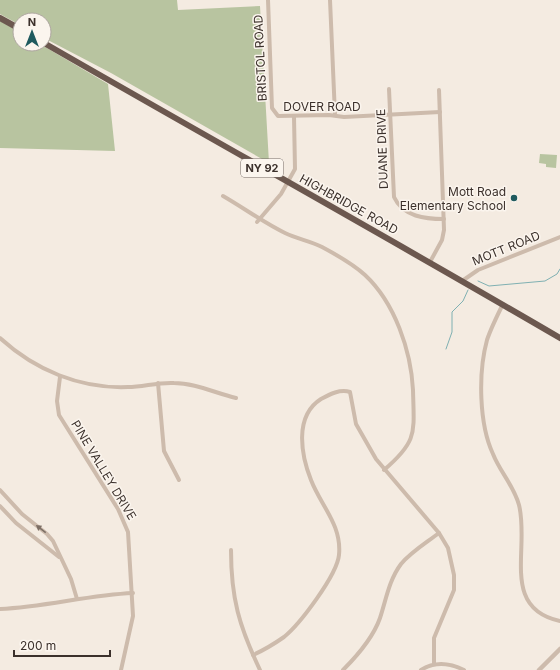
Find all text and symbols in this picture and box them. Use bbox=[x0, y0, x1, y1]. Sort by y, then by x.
north arrow bbox=[12, 12, 52, 52]
street label: BRISTOL ROAD bbox=[250, 14, 270, 102]
text: N bbox=[28, 15, 36, 29]
street label: DOVER ROAD bbox=[283, 99, 361, 114]
street label: DUANE DRIVE bbox=[373, 109, 391, 189]
road number: NY 92 bbox=[241, 159, 283, 177]
street label: HIGHBRIDGE ROAD bbox=[297, 171, 401, 237]
place label: Mott Road Elementary School bbox=[400, 184, 506, 213]
marker: Mott Road Elementary School bbox=[509, 193, 519, 203]
street label: MOTT ROAD bbox=[470, 228, 542, 268]
street label: PINE VALLEY DRIVE bbox=[68, 417, 140, 523]
one-way arrow bbox=[35, 525, 46, 533]
scale bar bbox=[14, 632, 110, 658]
text: 200 m bbox=[20, 638, 56, 653]

